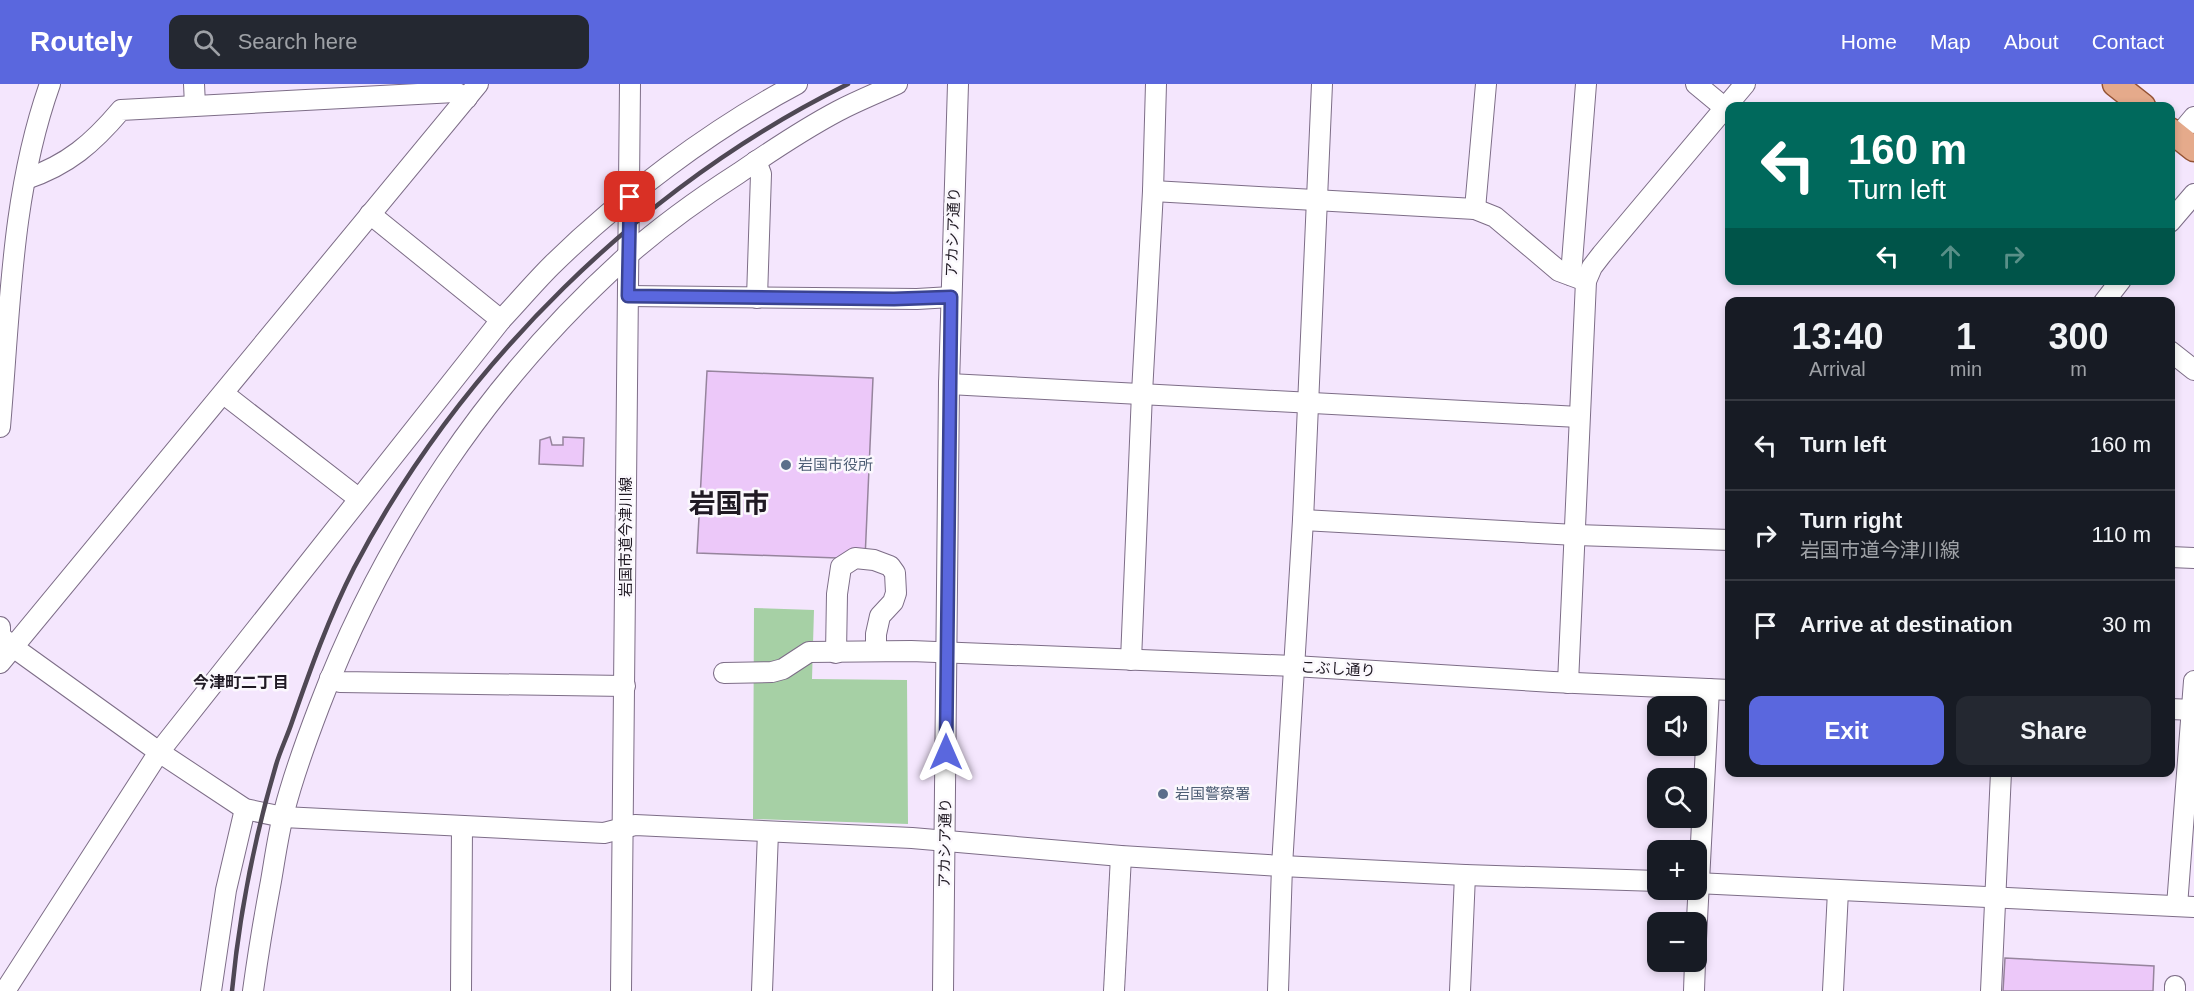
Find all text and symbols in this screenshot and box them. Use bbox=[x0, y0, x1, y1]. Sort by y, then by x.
search box bbox=[169, 15, 589, 69]
text: Routely bbox=[30, 26, 133, 57]
icon: search bbox=[190, 26, 223, 59]
text: Search here bbox=[238, 29, 358, 54]
text: Home bbox=[1841, 30, 1897, 53]
text: Map bbox=[1930, 30, 1971, 53]
text: About bbox=[2004, 30, 2059, 53]
text: Contact bbox=[2092, 30, 2164, 53]
icon: left bbox=[1749, 126, 1827, 204]
text: 160 m bbox=[1848, 126, 1967, 173]
pin bbox=[604, 171, 655, 222]
text: Turn left bbox=[1848, 175, 1946, 205]
icon: arrive bbox=[613, 180, 646, 213]
street label: アカシア通り bbox=[942, 187, 963, 277]
icon: left bbox=[1871, 240, 1904, 273]
icon: ahead bbox=[1934, 240, 1967, 273]
icon: right bbox=[1997, 240, 2030, 273]
text: 13:40 bbox=[1791, 316, 1883, 357]
text: 1 bbox=[1956, 316, 1976, 357]
text: 300 bbox=[2048, 316, 2109, 357]
text: Arrival bbox=[1809, 358, 1866, 380]
text: min bbox=[1950, 358, 1982, 380]
text: m bbox=[2070, 358, 2087, 380]
icon: left bbox=[1749, 429, 1782, 462]
text: Turn left bbox=[1800, 432, 1886, 457]
text: 160 m bbox=[2090, 432, 2151, 457]
place label: 岩国市役所 bbox=[798, 456, 873, 473]
marker: 岩国市役所 bbox=[779, 458, 793, 472]
street label: 岩国市道今津川線 bbox=[617, 477, 634, 597]
district label: 岩国市 bbox=[689, 489, 770, 519]
text: Turn right bbox=[1800, 508, 1902, 533]
icon: right bbox=[1749, 519, 1782, 552]
text: 110 m bbox=[2091, 522, 2151, 547]
text: 岩国市道今津川線 bbox=[1800, 539, 1960, 561]
icon: arrive bbox=[1749, 609, 1782, 642]
text: Arrive at destination bbox=[1800, 612, 2013, 637]
text: 30 m bbox=[2102, 612, 2151, 637]
street label: こぶし通り bbox=[1300, 658, 1376, 679]
district label: 今津町二丁目 bbox=[193, 674, 289, 691]
map controls bbox=[1647, 696, 1707, 972]
button: sound bbox=[1647, 696, 1707, 756]
button: Exit bbox=[1749, 696, 1944, 765]
button: Share bbox=[1956, 696, 2151, 765]
position arrow bbox=[914, 720, 978, 784]
button: search bbox=[1647, 768, 1707, 828]
place label: 岩国警察署 bbox=[1175, 785, 1250, 802]
marker: 岩国警察署 bbox=[1156, 787, 1170, 801]
street label: アカシア通り bbox=[935, 798, 954, 888]
button: + bbox=[1647, 840, 1707, 900]
button: − bbox=[1647, 912, 1707, 972]

